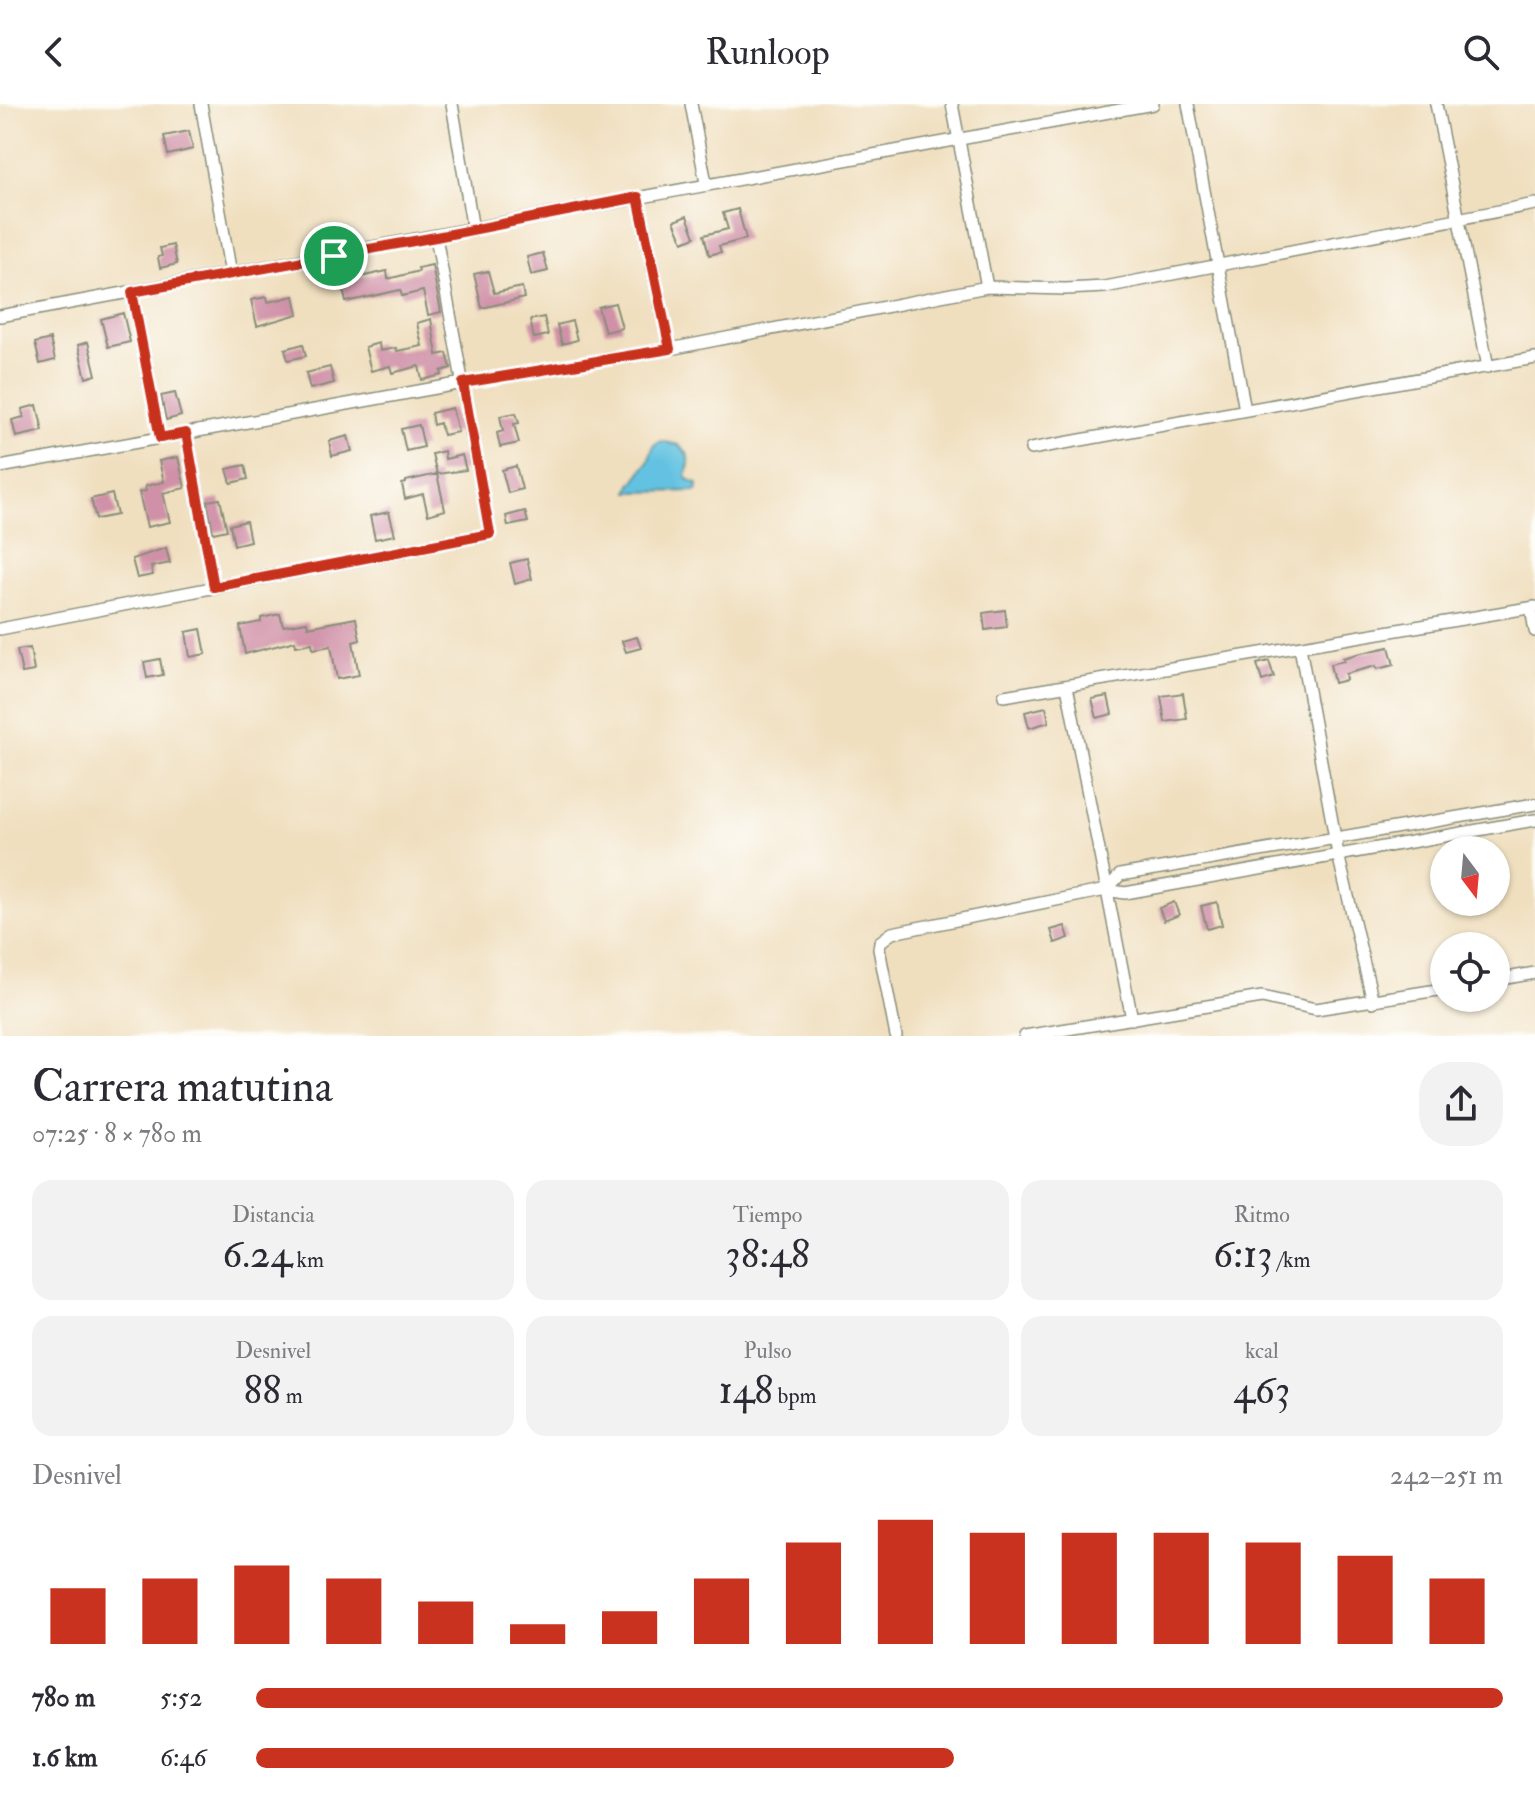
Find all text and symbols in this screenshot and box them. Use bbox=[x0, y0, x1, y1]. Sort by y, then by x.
icon: back bbox=[32, 30, 76, 74]
text: Runloop bbox=[705, 30, 830, 75]
icon: search bbox=[1459, 30, 1503, 74]
pin bbox=[300, 222, 368, 290]
icon: arrive bbox=[312, 234, 356, 278]
north arrow bbox=[1430, 836, 1510, 916]
map controls bbox=[1430, 836, 1510, 1012]
button: locate bbox=[1430, 932, 1510, 1012]
text: Carrera matutina bbox=[32, 1060, 333, 1115]
button: share bbox=[1419, 1062, 1503, 1146]
text: 07:25 · 8 × 780 m bbox=[32, 1118, 202, 1150]
text: Distancia bbox=[232, 1201, 314, 1229]
text: Tiempo bbox=[733, 1201, 802, 1229]
text: Ritmo bbox=[1234, 1201, 1290, 1229]
text: 6.24 bbox=[222, 1229, 292, 1280]
text: 38:48 bbox=[725, 1229, 810, 1280]
text: 6:13 bbox=[1213, 1229, 1273, 1280]
text: km bbox=[292, 1246, 324, 1274]
text: /km bbox=[1273, 1246, 1311, 1274]
text: Desnivel bbox=[235, 1337, 311, 1365]
text: Pulso bbox=[743, 1337, 792, 1365]
text: kcal bbox=[1245, 1337, 1279, 1365]
text: 88 bbox=[244, 1365, 281, 1416]
text: 148 bbox=[718, 1365, 773, 1416]
text: 463 bbox=[1233, 1365, 1290, 1416]
text: m bbox=[281, 1382, 303, 1410]
text: bpm bbox=[773, 1382, 817, 1410]
text: Desnivel bbox=[32, 1460, 122, 1492]
text: 242–251 m bbox=[1390, 1460, 1503, 1492]
text: 780 m bbox=[32, 1682, 95, 1714]
text: 5:52 bbox=[160, 1682, 202, 1714]
text: 1.6 km bbox=[32, 1742, 97, 1774]
text: 6:46 bbox=[160, 1742, 207, 1774]

